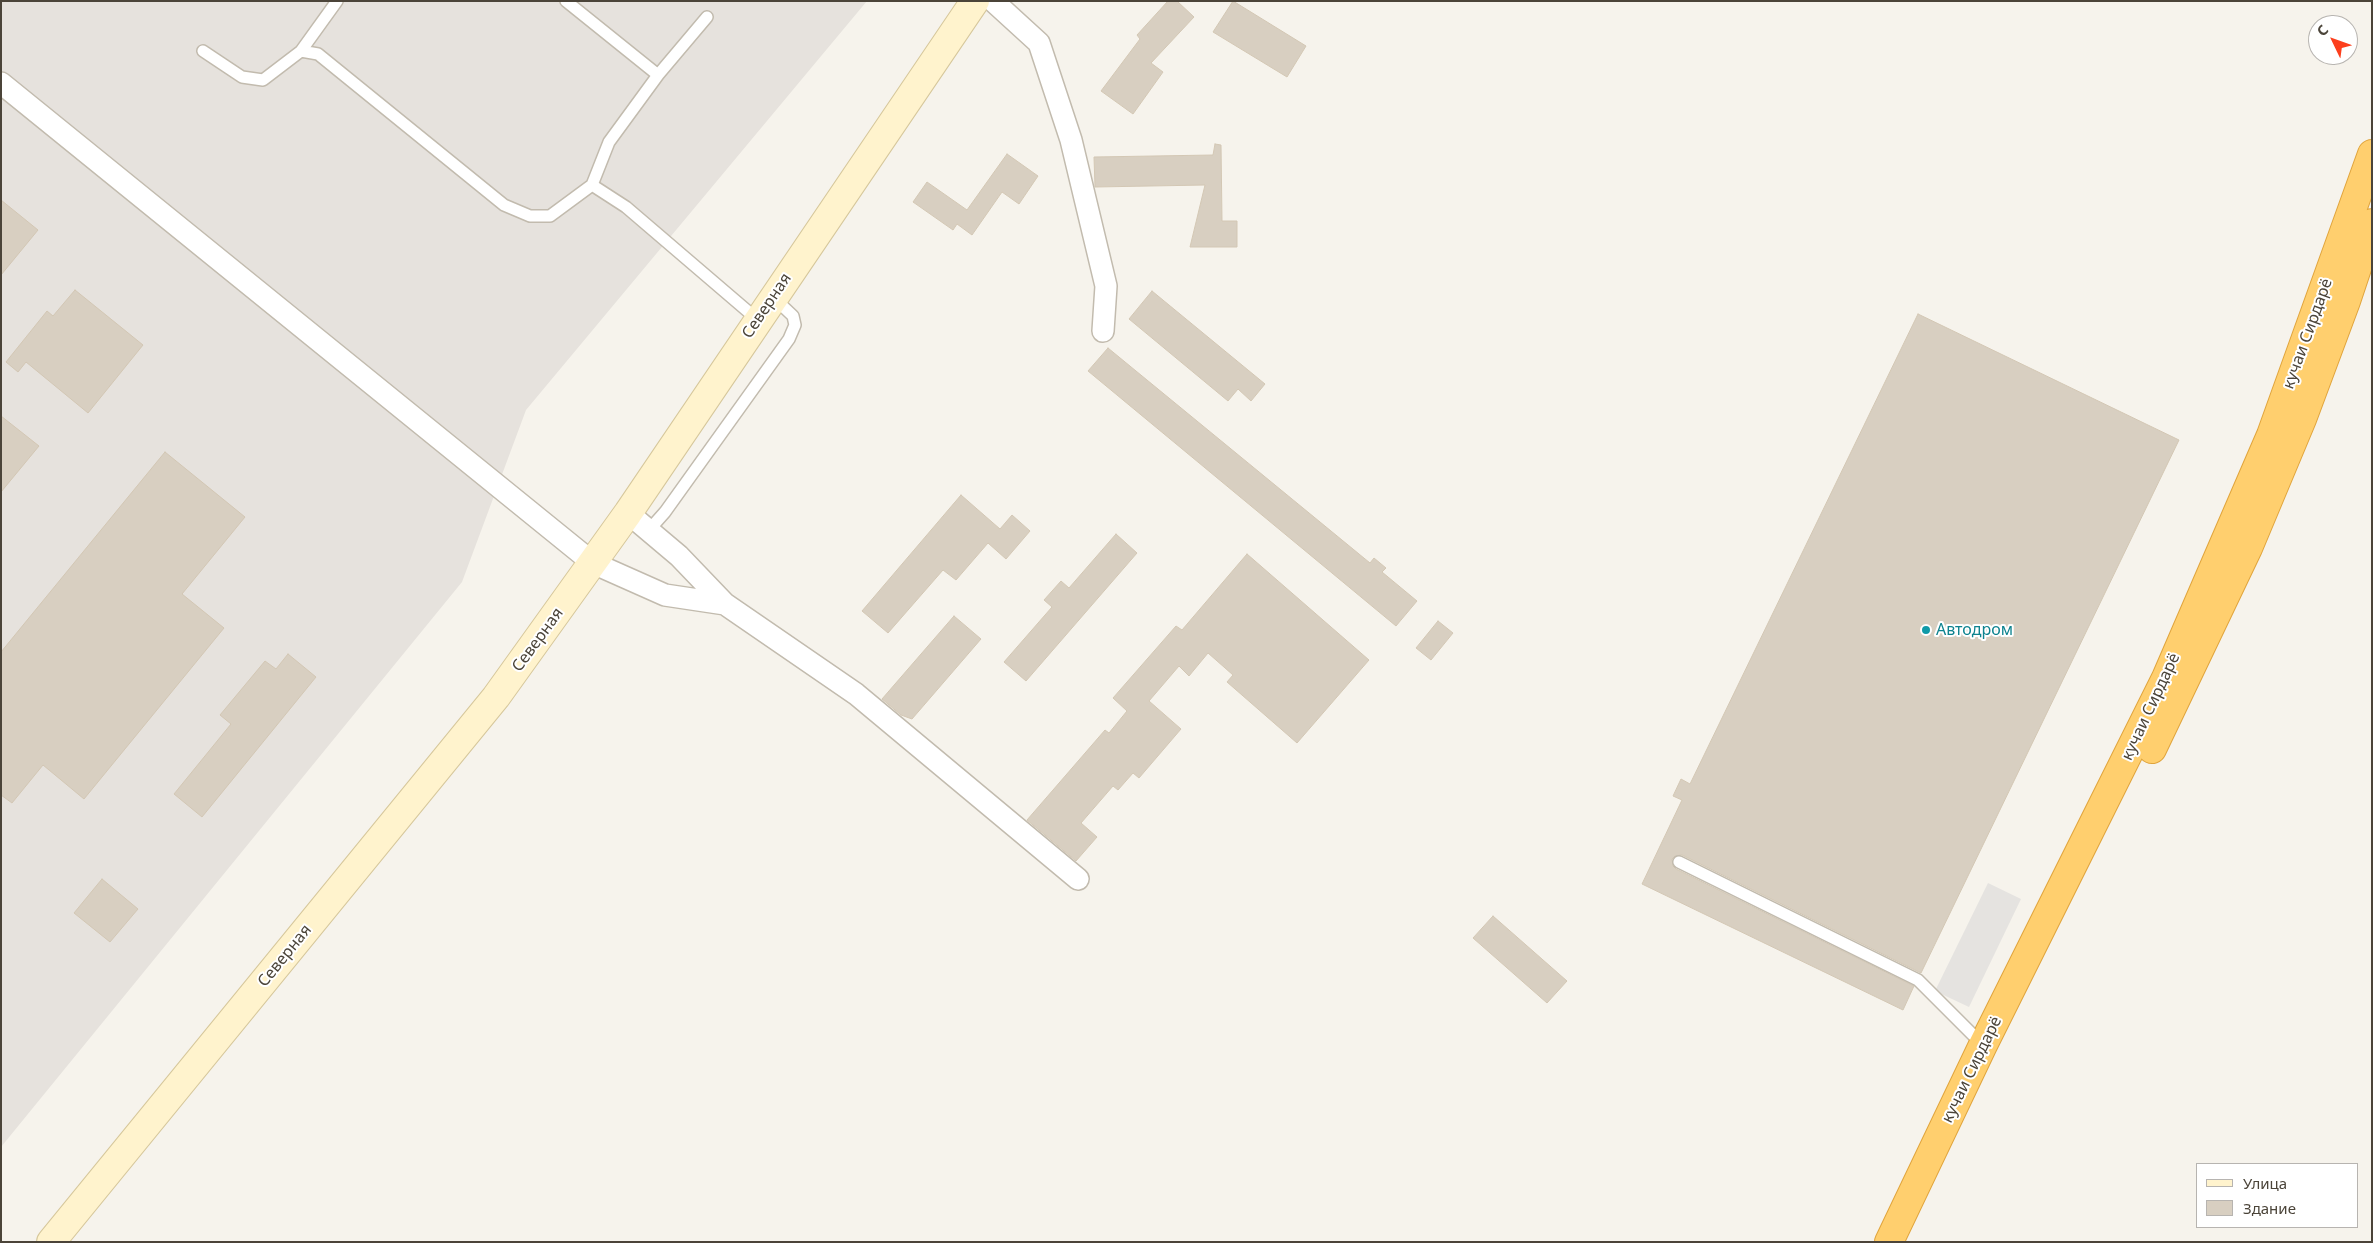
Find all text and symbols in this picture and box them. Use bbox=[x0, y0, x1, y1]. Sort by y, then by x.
north arrow bbox=[2308, 15, 2358, 65]
text: С bbox=[2312, 21, 2332, 40]
street label: Северная bbox=[738, 270, 796, 342]
street label: кучаи Сирдарё bbox=[2279, 276, 2337, 392]
street label: Северная bbox=[508, 604, 568, 676]
place label: Автодром bbox=[1936, 620, 2013, 640]
marker: Автодром bbox=[1920, 624, 1932, 636]
street label: кучаи Сирдарё bbox=[2118, 650, 2184, 764]
street label: Северная bbox=[254, 921, 316, 991]
street label: кучаи Сирдарё bbox=[1938, 1014, 2006, 1126]
legend bbox=[2196, 1163, 2358, 1228]
text: Улица bbox=[2243, 1173, 2287, 1193]
text: Здание bbox=[2243, 1198, 2296, 1218]

